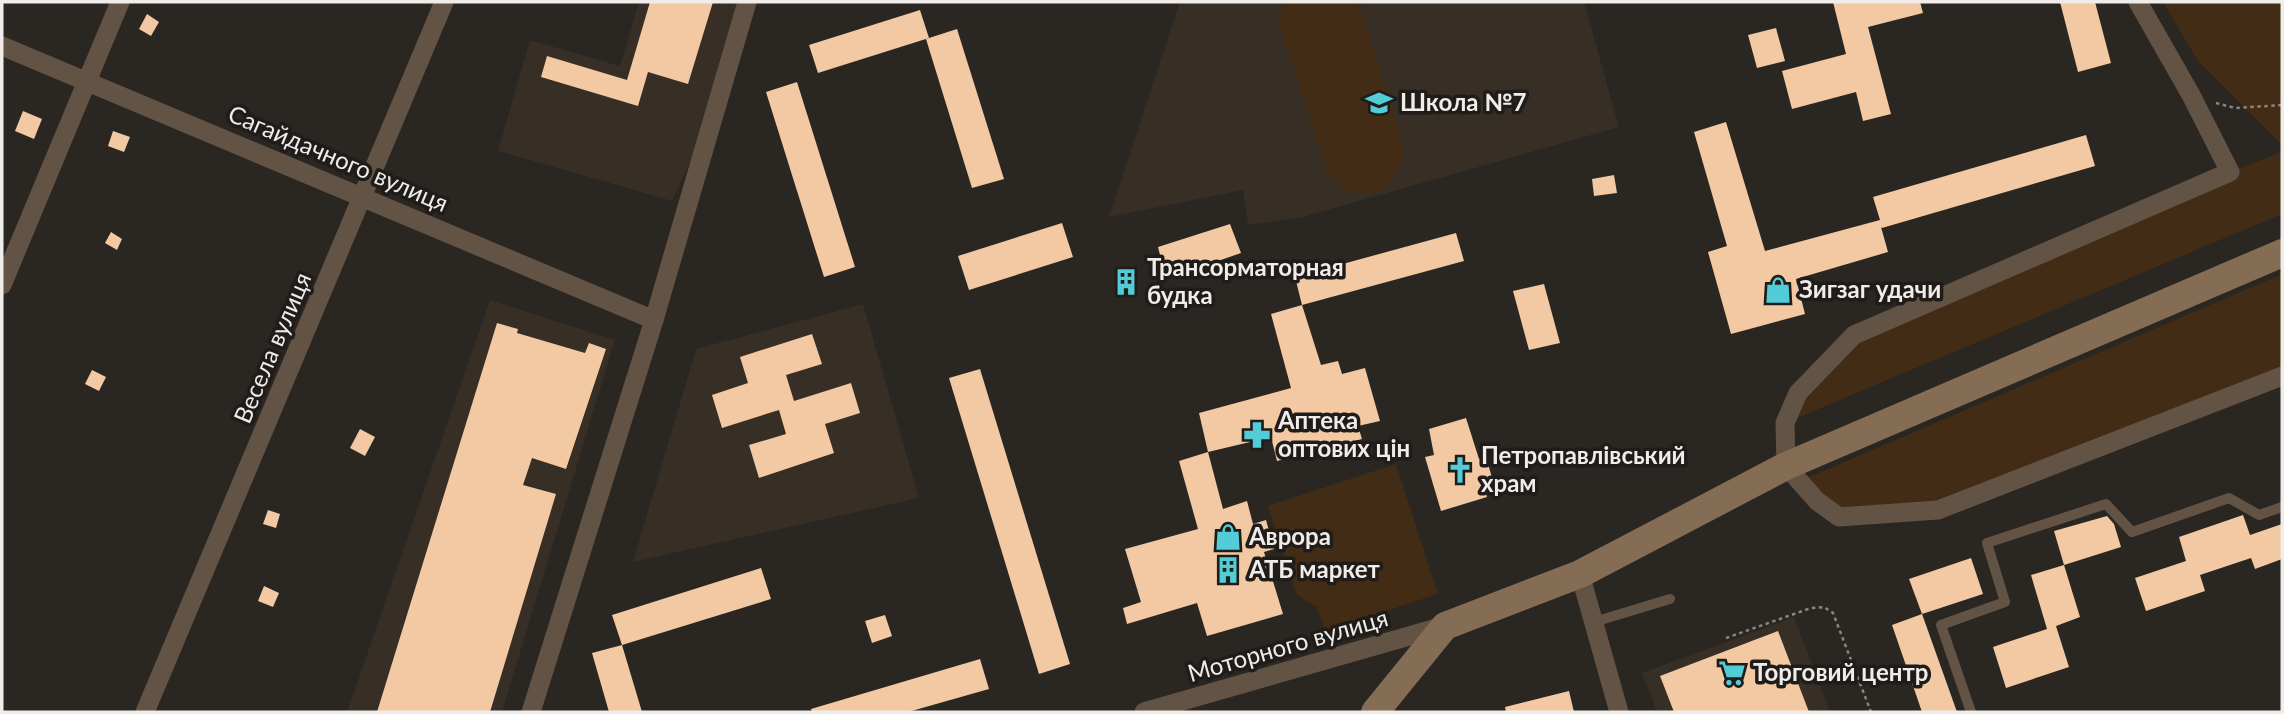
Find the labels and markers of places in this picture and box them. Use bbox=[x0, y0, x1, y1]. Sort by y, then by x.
place label: Школа №7 bbox=[1400, 87, 1527, 116]
school or university icon: Школа №7 bbox=[1364, 88, 1394, 118]
place label: Трансорматорная будка bbox=[1147, 252, 1344, 309]
building icon: Трансорматорная будка bbox=[1111, 267, 1141, 297]
place label: Зигзаг удачи bbox=[1799, 274, 1941, 303]
shop icon: Зигзаг удачи bbox=[1763, 275, 1793, 305]
place label: Аптека оптових цін bbox=[1277, 405, 1410, 462]
pharmacy icon: Аптека оптових цін bbox=[1242, 420, 1272, 450]
place label: Петропавлівський храм bbox=[1481, 440, 1686, 497]
church icon: Петропавлівський храм bbox=[1445, 455, 1475, 485]
place label: Аврора bbox=[1248, 521, 1331, 550]
shop icon: Аврора bbox=[1213, 522, 1243, 552]
place label: АТБ маркет bbox=[1248, 554, 1381, 583]
building icon: АТБ маркет bbox=[1213, 555, 1243, 585]
place label: Торговий центр bbox=[1753, 657, 1928, 686]
supermarket icon: Торговий центр bbox=[1717, 658, 1747, 688]

